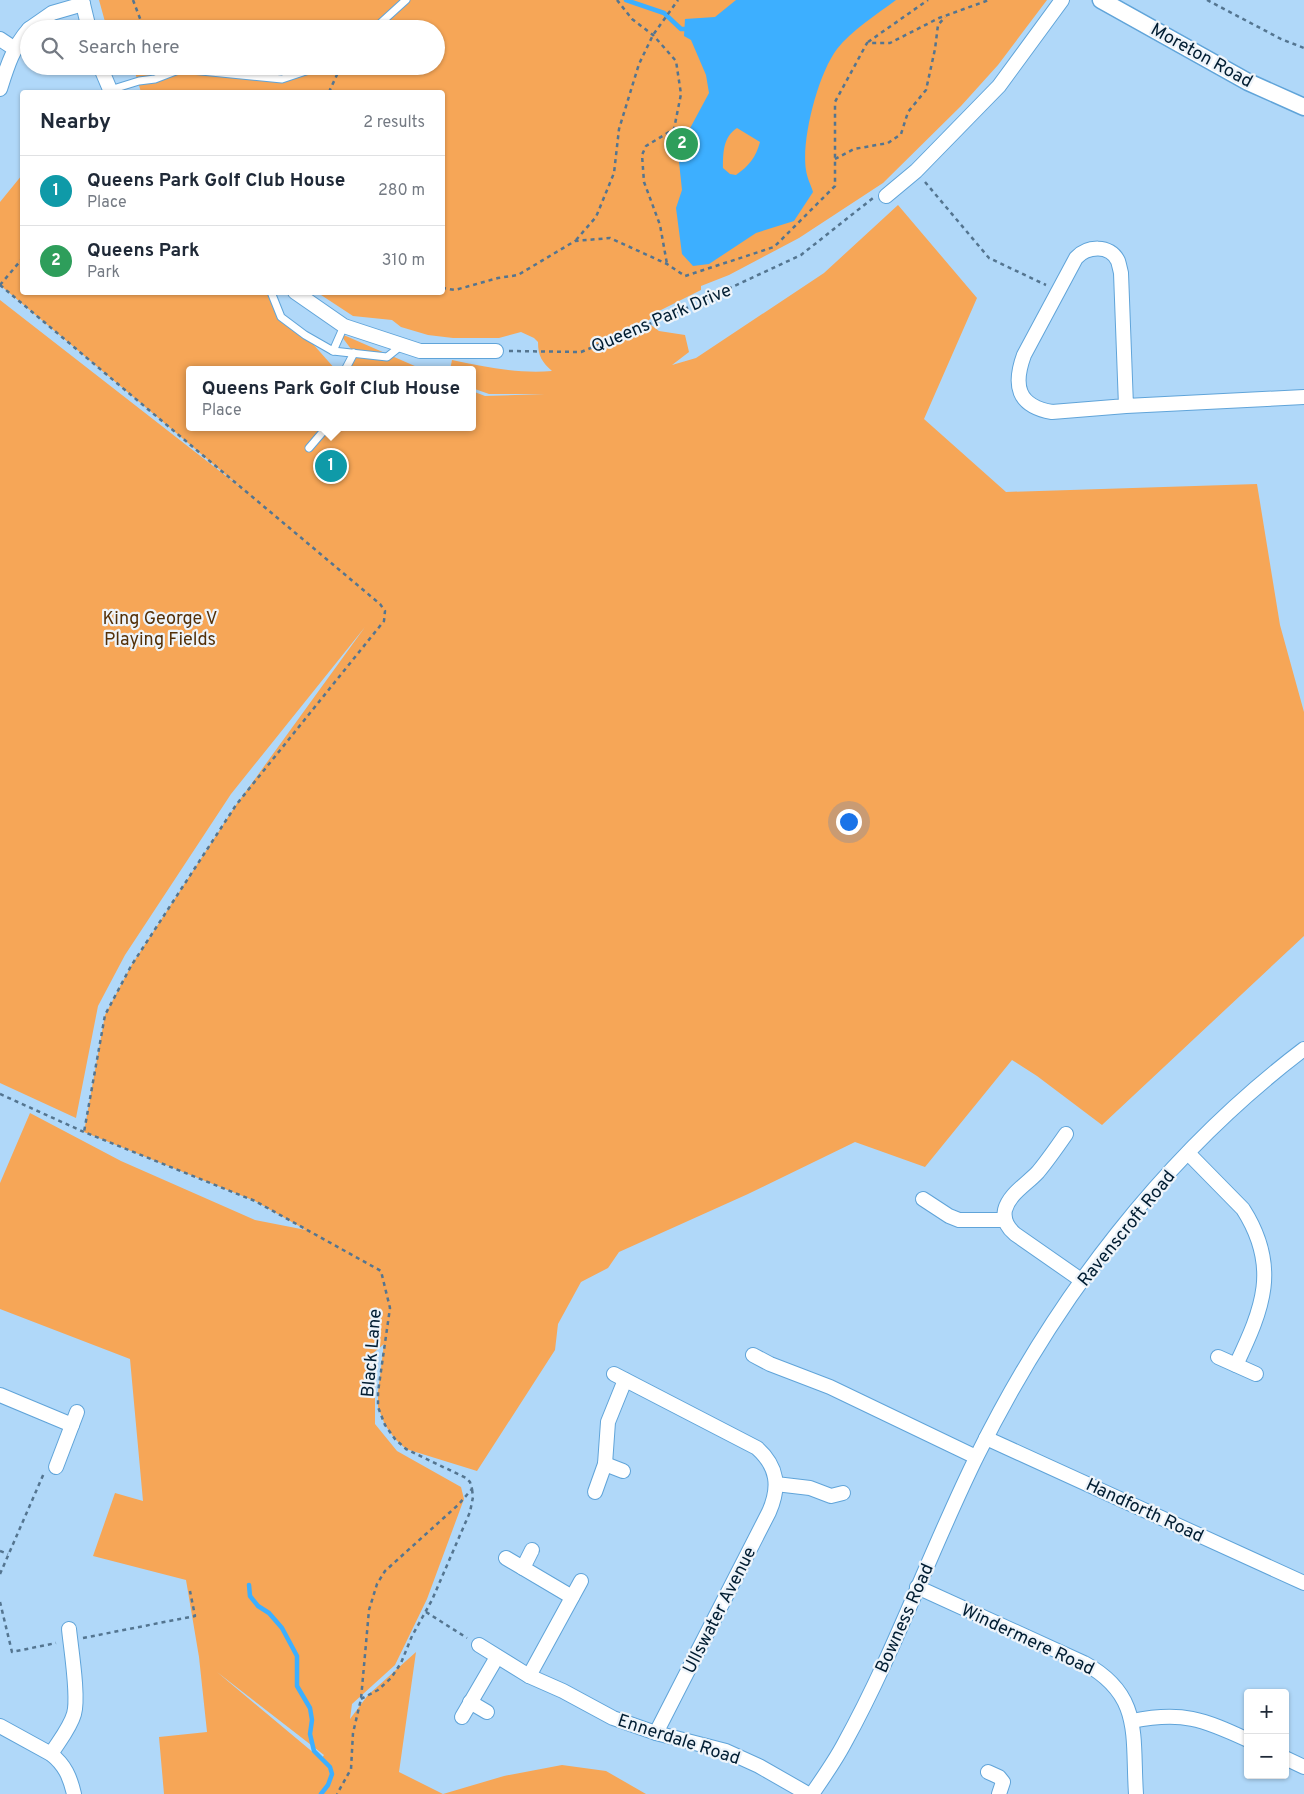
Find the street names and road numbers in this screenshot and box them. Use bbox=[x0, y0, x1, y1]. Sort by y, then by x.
street label: Moreton Road bbox=[1146, 19, 1256, 94]
street label: Queens Park Drive bbox=[588, 280, 735, 359]
street label: Ravenscroft Road bbox=[1073, 1166, 1181, 1292]
street label: Black Lane bbox=[357, 1308, 388, 1398]
street label: Handforth Road bbox=[1082, 1474, 1207, 1549]
street label: Ullswater Avenue bbox=[678, 1543, 762, 1678]
street label: Bowness Road bbox=[871, 1560, 940, 1677]
street label: Windermere Road bbox=[957, 1599, 1098, 1681]
street label: Ennerdale Road bbox=[614, 1710, 743, 1771]

